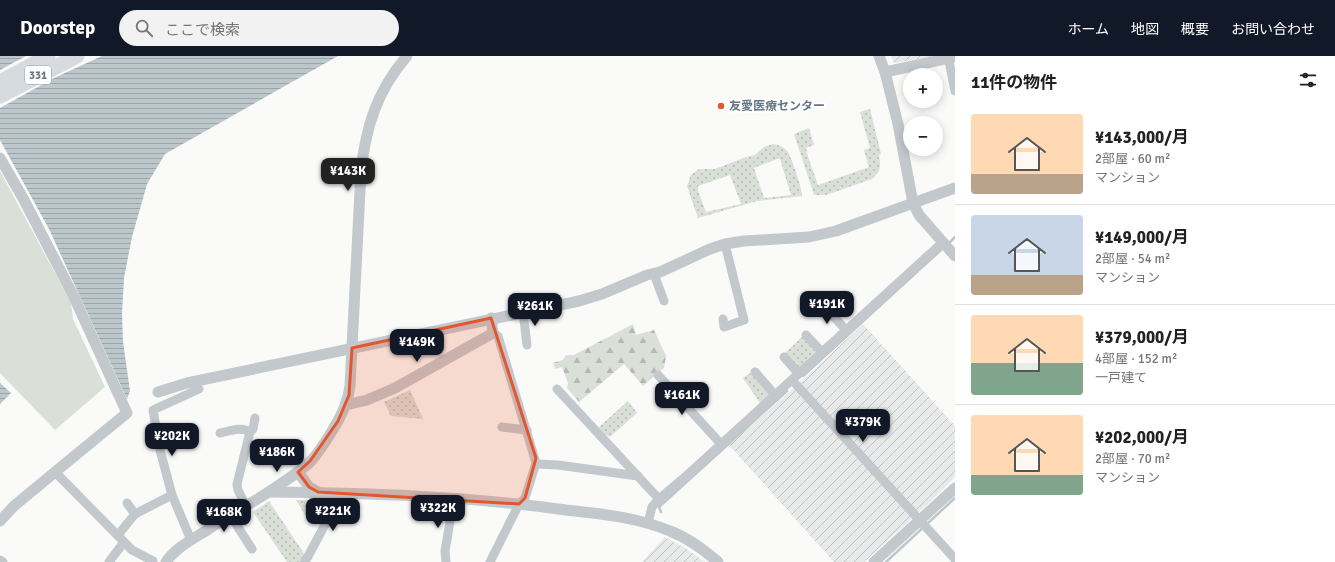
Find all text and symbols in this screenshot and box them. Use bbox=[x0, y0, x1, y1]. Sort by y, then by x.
search box bbox=[119, 10, 399, 46]
text: Doorstep bbox=[20, 16, 95, 40]
icon: search bbox=[133, 17, 155, 39]
text: ここで検索 bbox=[165, 21, 240, 39]
text: ホーム bbox=[1067, 21, 1109, 38]
text: 地図 bbox=[1131, 21, 1159, 38]
text: 概要 bbox=[1181, 21, 1209, 38]
text: お問い合わせ bbox=[1231, 21, 1315, 38]
road number: 331 bbox=[25, 66, 51, 84]
map controls bbox=[903, 68, 943, 156]
button: + bbox=[903, 68, 943, 108]
icon: filters bbox=[1297, 69, 1319, 91]
text: 11件の物件 bbox=[971, 72, 1057, 93]
place label: 友愛医療センター bbox=[729, 99, 825, 114]
marker: 友愛医療センター bbox=[716, 101, 726, 111]
button: − bbox=[903, 116, 943, 156]
text: ¥143,000/月 bbox=[1095, 127, 1189, 148]
icon: home bbox=[1003, 130, 1051, 178]
text: 2部屋 · 60 m² bbox=[1095, 151, 1170, 167]
pin: ¥143K bbox=[320, 158, 376, 192]
text: ¥143K bbox=[330, 163, 366, 179]
text: マンション bbox=[1095, 170, 1160, 186]
text: ¥149,000/月 bbox=[1095, 227, 1189, 248]
icon: home bbox=[1003, 231, 1051, 279]
text: 2部屋 · 54 m² bbox=[1095, 251, 1170, 267]
text: マンション bbox=[1095, 270, 1160, 286]
pin: ¥191K bbox=[799, 291, 855, 325]
pin: ¥261K bbox=[507, 293, 563, 327]
text: ¥191K bbox=[809, 296, 845, 312]
text: ¥261K bbox=[517, 298, 553, 314]
text: ¥379,000/月 bbox=[1095, 327, 1189, 348]
pin: ¥149K bbox=[389, 329, 445, 363]
icon: home bbox=[1003, 331, 1051, 379]
text: ¥149K bbox=[399, 334, 435, 350]
text: 4部屋 · 152 m² bbox=[1095, 351, 1177, 367]
text: 一戸建て bbox=[1095, 370, 1147, 386]
pin: ¥161K bbox=[654, 382, 710, 416]
text: ¥161K bbox=[664, 387, 700, 403]
pin: ¥379K bbox=[835, 409, 891, 443]
text: ¥379K bbox=[845, 414, 881, 430]
pin: ¥202K bbox=[144, 423, 200, 457]
text: ¥202,000/月 bbox=[1095, 427, 1189, 448]
text: ¥202K bbox=[154, 428, 190, 444]
icon: home bbox=[1003, 431, 1051, 479]
pin: ¥186K bbox=[249, 439, 305, 473]
text: ¥186K bbox=[259, 444, 295, 460]
text: 2部屋 · 70 m² bbox=[1095, 451, 1170, 467]
text: マンション bbox=[1095, 470, 1160, 486]
pin: ¥322K bbox=[410, 495, 466, 529]
pin: ¥221K bbox=[305, 498, 361, 532]
pin: ¥168K bbox=[196, 499, 252, 533]
text: ¥322K bbox=[420, 500, 456, 516]
text: ¥221K bbox=[315, 503, 351, 519]
text: ¥168K bbox=[206, 504, 242, 520]

